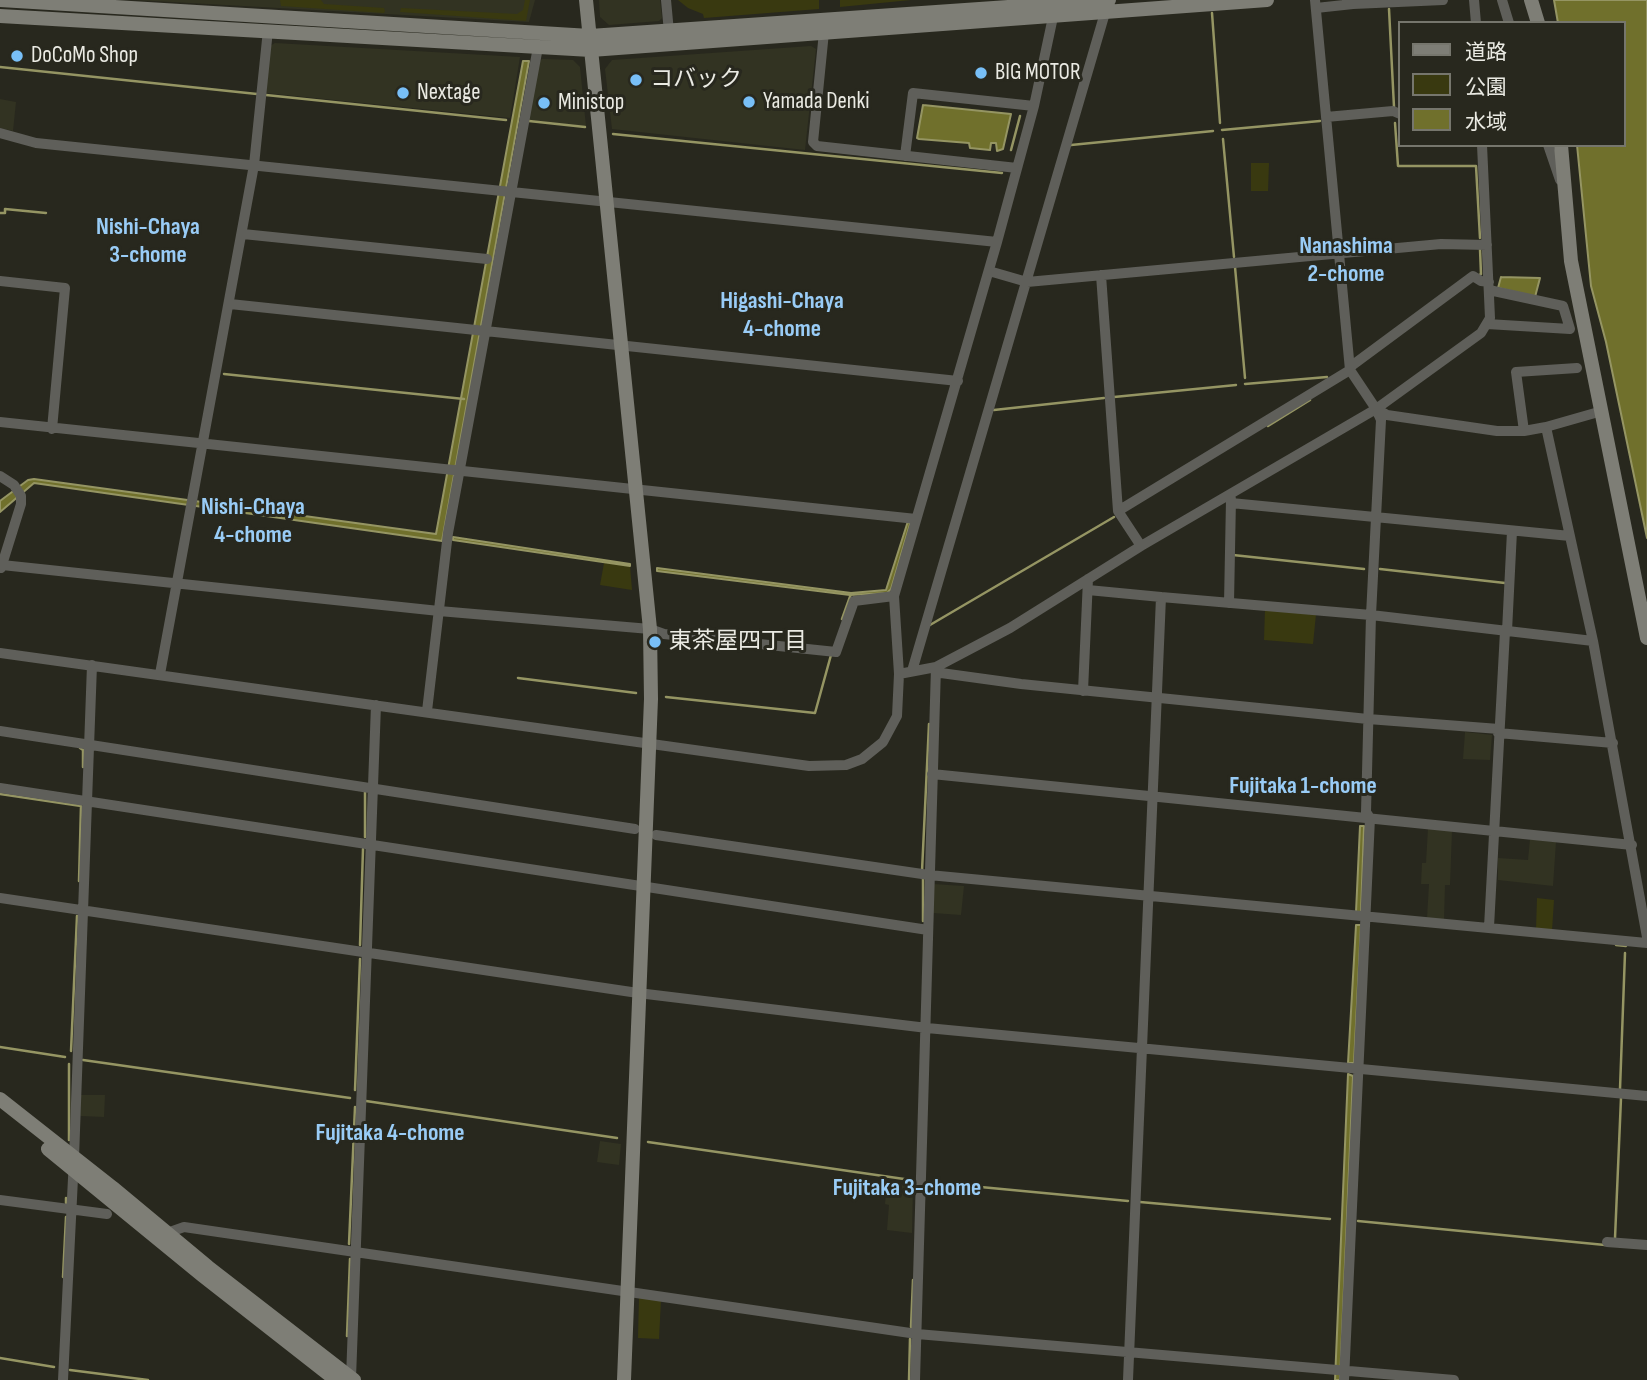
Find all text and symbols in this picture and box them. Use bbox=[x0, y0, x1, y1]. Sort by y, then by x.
legend bbox=[1398, 21, 1626, 147]
text: 道路 bbox=[1465, 40, 1507, 65]
place label: DoCoMo Shop bbox=[31, 42, 138, 70]
marker: DoCoMo Shop bbox=[9, 48, 25, 64]
place label: BIG MOTOR bbox=[995, 59, 1081, 87]
marker: BIG MOTOR bbox=[973, 65, 989, 81]
place label: コバック bbox=[650, 66, 742, 94]
marker: コバック bbox=[628, 72, 644, 88]
text: 公園 bbox=[1465, 75, 1507, 100]
place label: Nextage bbox=[417, 79, 480, 107]
marker: Nextage bbox=[395, 85, 411, 101]
place label: Yamada Denki bbox=[763, 88, 870, 116]
place label: Ministop bbox=[558, 89, 624, 117]
marker: Yamada Denki bbox=[741, 94, 757, 110]
marker: Ministop bbox=[536, 95, 552, 111]
text: 水域 bbox=[1465, 110, 1507, 135]
district label: Nishi-Chaya 3-chome bbox=[96, 214, 200, 270]
district label: Nanashima 2-chome bbox=[1299, 233, 1393, 289]
district label: Higashi-Chaya 4-chome bbox=[720, 288, 844, 344]
district label: Nishi-Chaya 4-chome bbox=[201, 494, 305, 550]
place label: 東茶屋四丁目 bbox=[669, 628, 807, 656]
marker: 東茶屋四丁目 bbox=[647, 634, 663, 650]
district label: Fujitaka 1-chome bbox=[1229, 773, 1377, 801]
district label: Fujitaka 4-chome bbox=[315, 1120, 465, 1148]
district label: Fujitaka 3-chome bbox=[833, 1175, 981, 1203]

